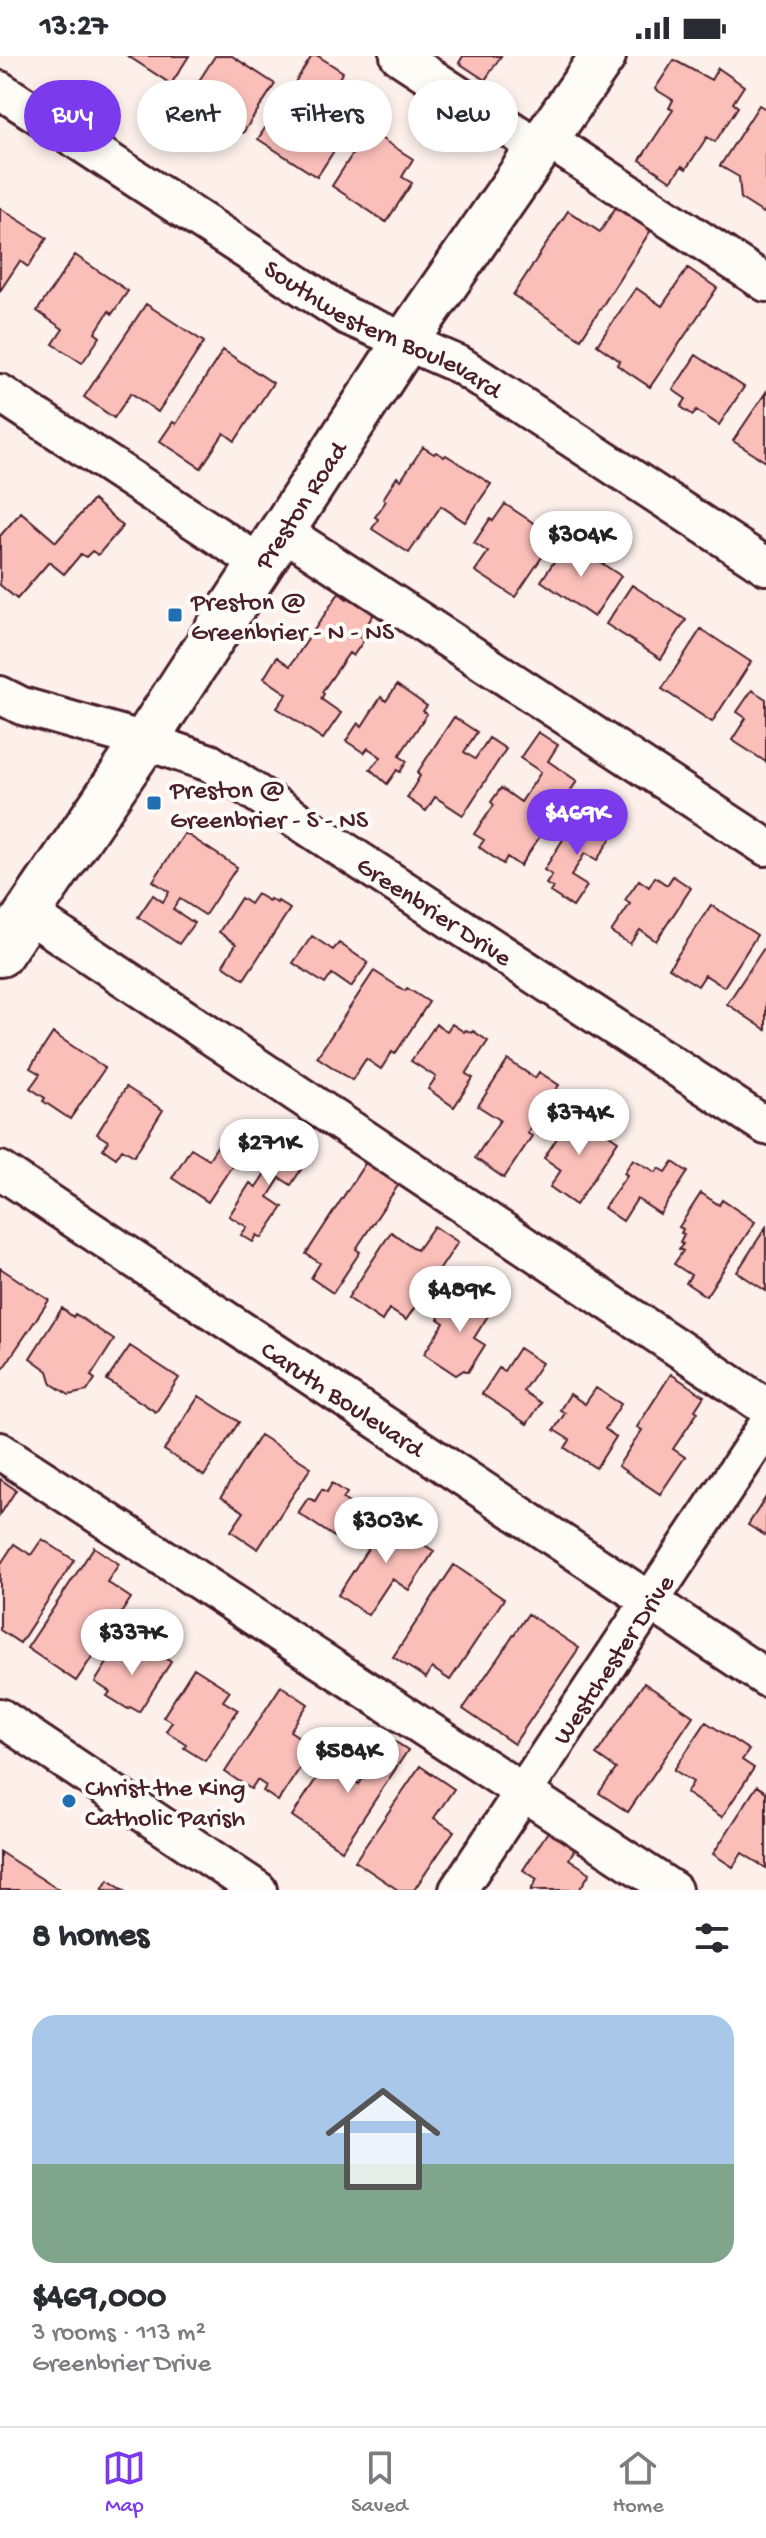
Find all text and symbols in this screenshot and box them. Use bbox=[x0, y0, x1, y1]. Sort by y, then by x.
text: 13:27 bbox=[40, 11, 107, 46]
chip: Buy bbox=[24, 80, 121, 152]
chip: Rent bbox=[137, 80, 247, 152]
chip: Filters bbox=[263, 80, 392, 152]
chip: New bbox=[408, 80, 518, 152]
street label: Southwestern Boulevard bbox=[256, 255, 507, 409]
street label: Preston Road bbox=[250, 436, 357, 577]
pin: $304K bbox=[525, 511, 637, 579]
text: $304K bbox=[548, 521, 614, 552]
place label: Preston @ Greenbrier - N - NS bbox=[190, 589, 395, 650]
marker: Preston @ Greenbrier - N - NS bbox=[166, 606, 184, 624]
place label: Preston @ Greenbrier - S - NS bbox=[169, 777, 369, 838]
pin: $469K bbox=[521, 789, 633, 857]
marker: Preston @ Greenbrier - S - NS bbox=[145, 794, 163, 812]
text: $469K bbox=[545, 799, 609, 830]
street label: Greenbrier Drive bbox=[349, 852, 517, 976]
pin: $374K bbox=[523, 1089, 635, 1157]
text: $374K bbox=[546, 1099, 612, 1130]
pin: $271K bbox=[213, 1119, 325, 1187]
text: $271K bbox=[238, 1129, 300, 1160]
pin: $489K bbox=[404, 1266, 516, 1334]
text: $489K bbox=[427, 1276, 493, 1307]
street label: Caruth Boulevard bbox=[253, 1336, 430, 1468]
pin: $303K bbox=[330, 1497, 442, 1565]
text: $303K bbox=[352, 1507, 420, 1538]
street label: Westchester Drive bbox=[548, 1570, 684, 1752]
pin: $337K bbox=[76, 1609, 188, 1677]
text: $337K bbox=[99, 1619, 165, 1650]
pin: $584K bbox=[292, 1727, 404, 1795]
text: $584K bbox=[315, 1737, 381, 1768]
place label: Christ the King Catholic Parish bbox=[85, 1775, 246, 1836]
marker: Christ the King Catholic Parish bbox=[60, 1792, 78, 1810]
icon: filters bbox=[690, 1916, 734, 1960]
text: 8 homes bbox=[32, 1918, 149, 1958]
icon: home bbox=[311, 2067, 455, 2211]
text: $469,000 bbox=[32, 2279, 166, 2319]
text: 3 rooms · 113 m² bbox=[32, 2319, 206, 2350]
text: Greenbrier Drive bbox=[32, 2350, 211, 2381]
tab: Map bbox=[102, 2446, 146, 2520]
tab: Saved bbox=[351, 2446, 408, 2520]
tab: Home bbox=[613, 2446, 664, 2520]

